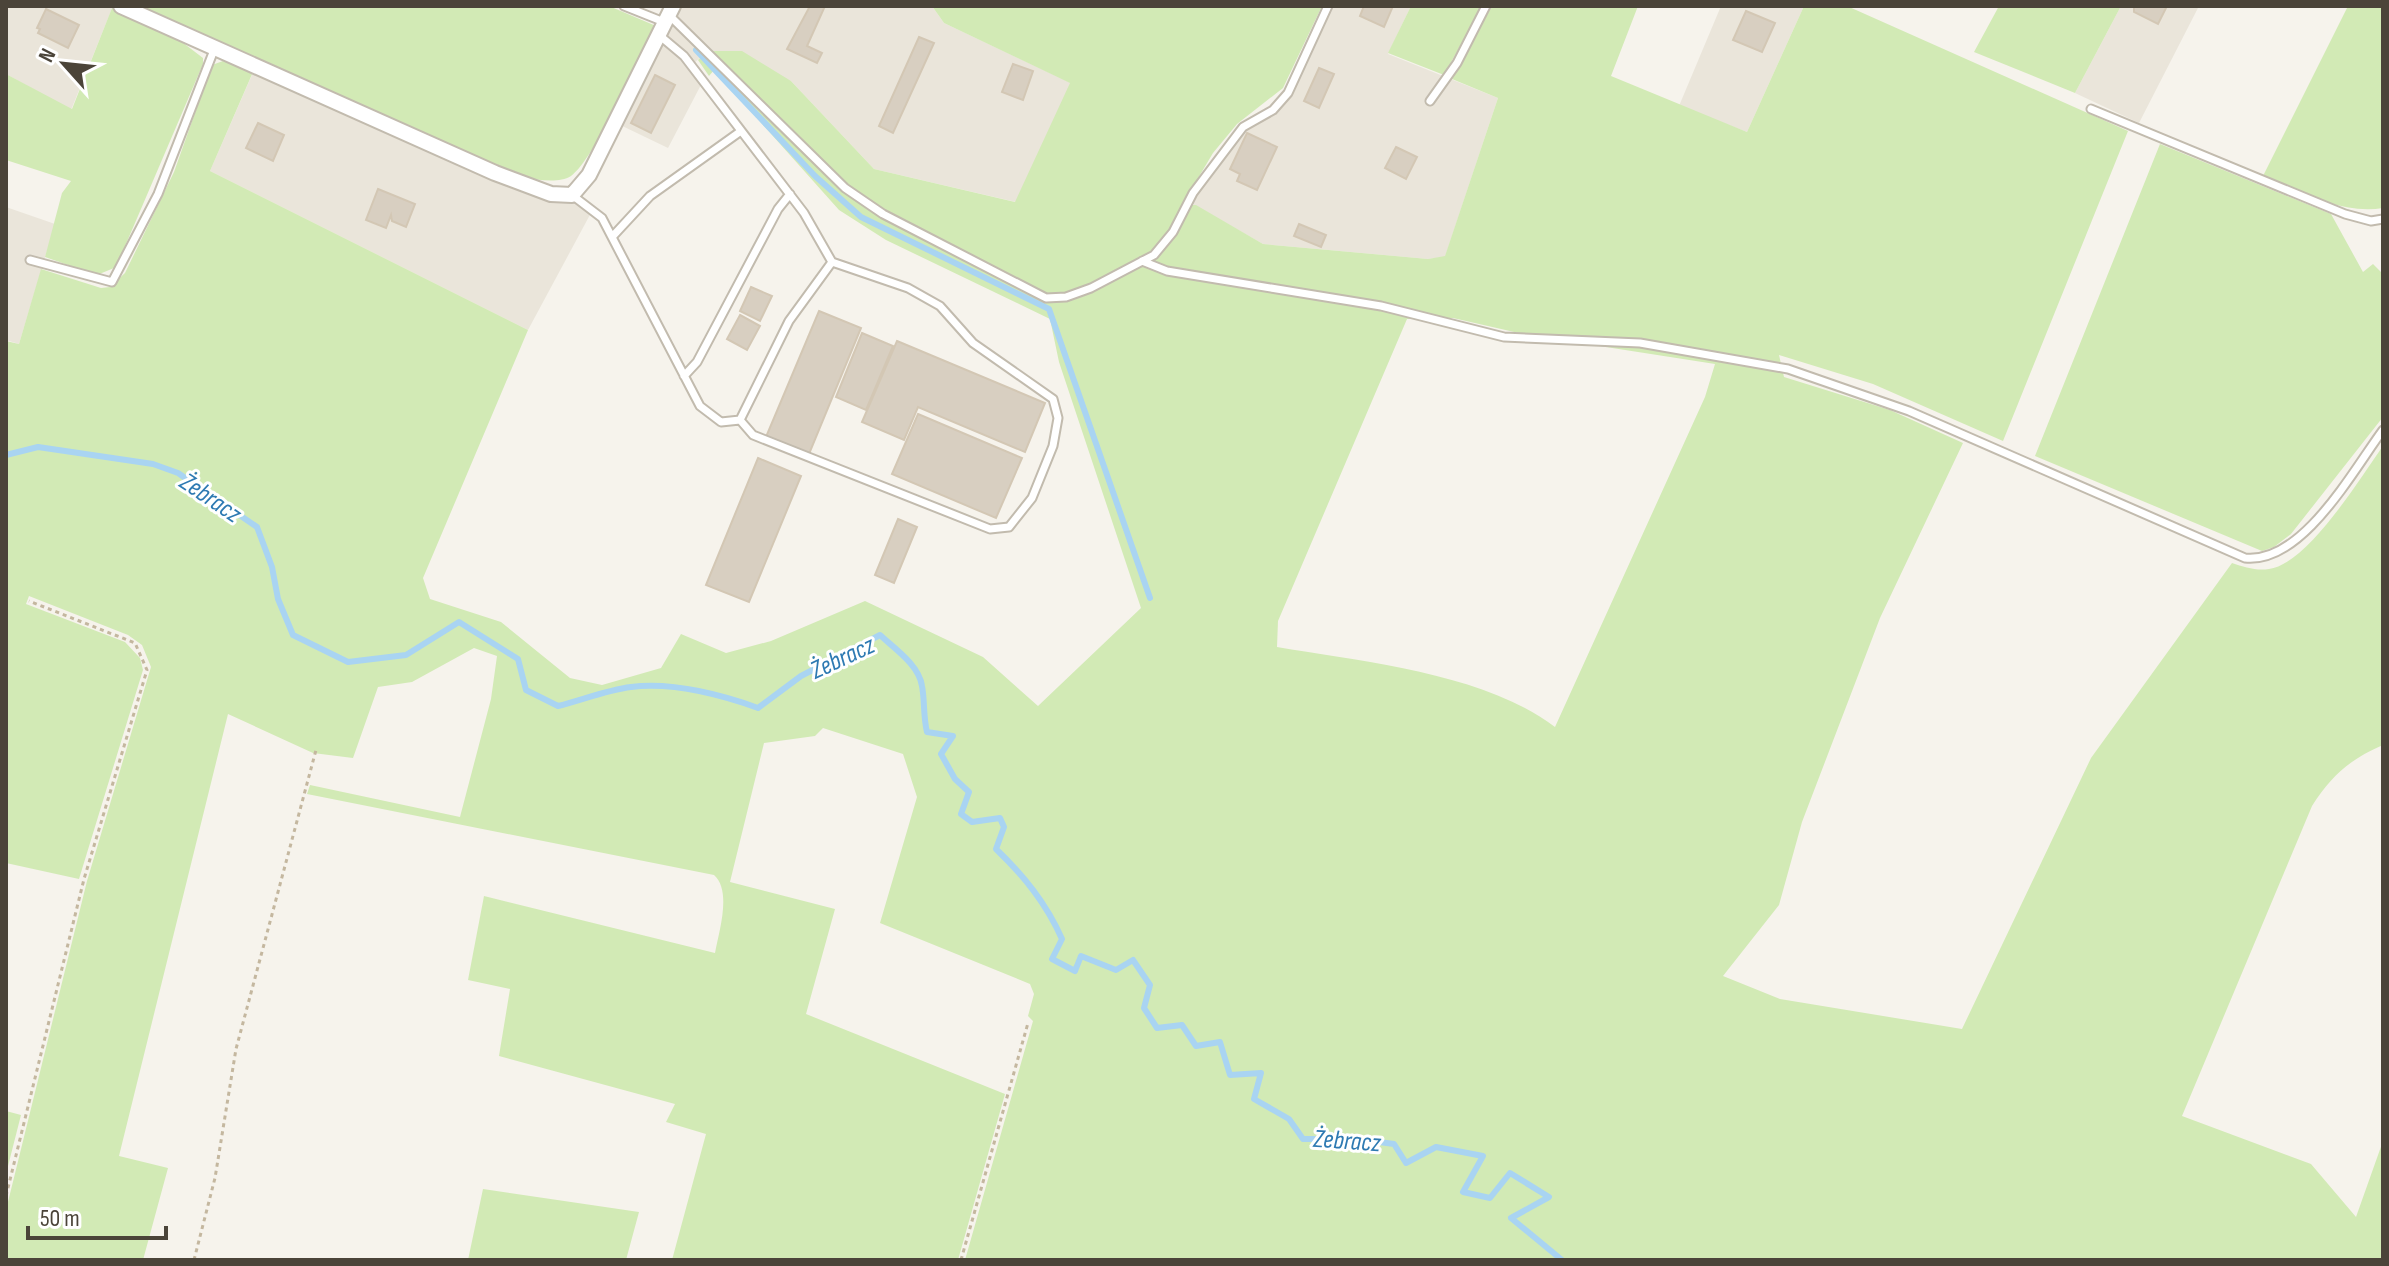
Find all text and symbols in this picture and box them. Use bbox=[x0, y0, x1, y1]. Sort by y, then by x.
north arrow bbox=[24, 24, 104, 104]
text: N bbox=[33, 44, 62, 67]
water label: Żebracz bbox=[173, 466, 247, 530]
water label: Żebracz bbox=[805, 630, 880, 687]
water label: Żebracz bbox=[1311, 1124, 1382, 1159]
scale bar bbox=[28, 1190, 166, 1240]
text: 50 m bbox=[40, 1204, 80, 1233]

